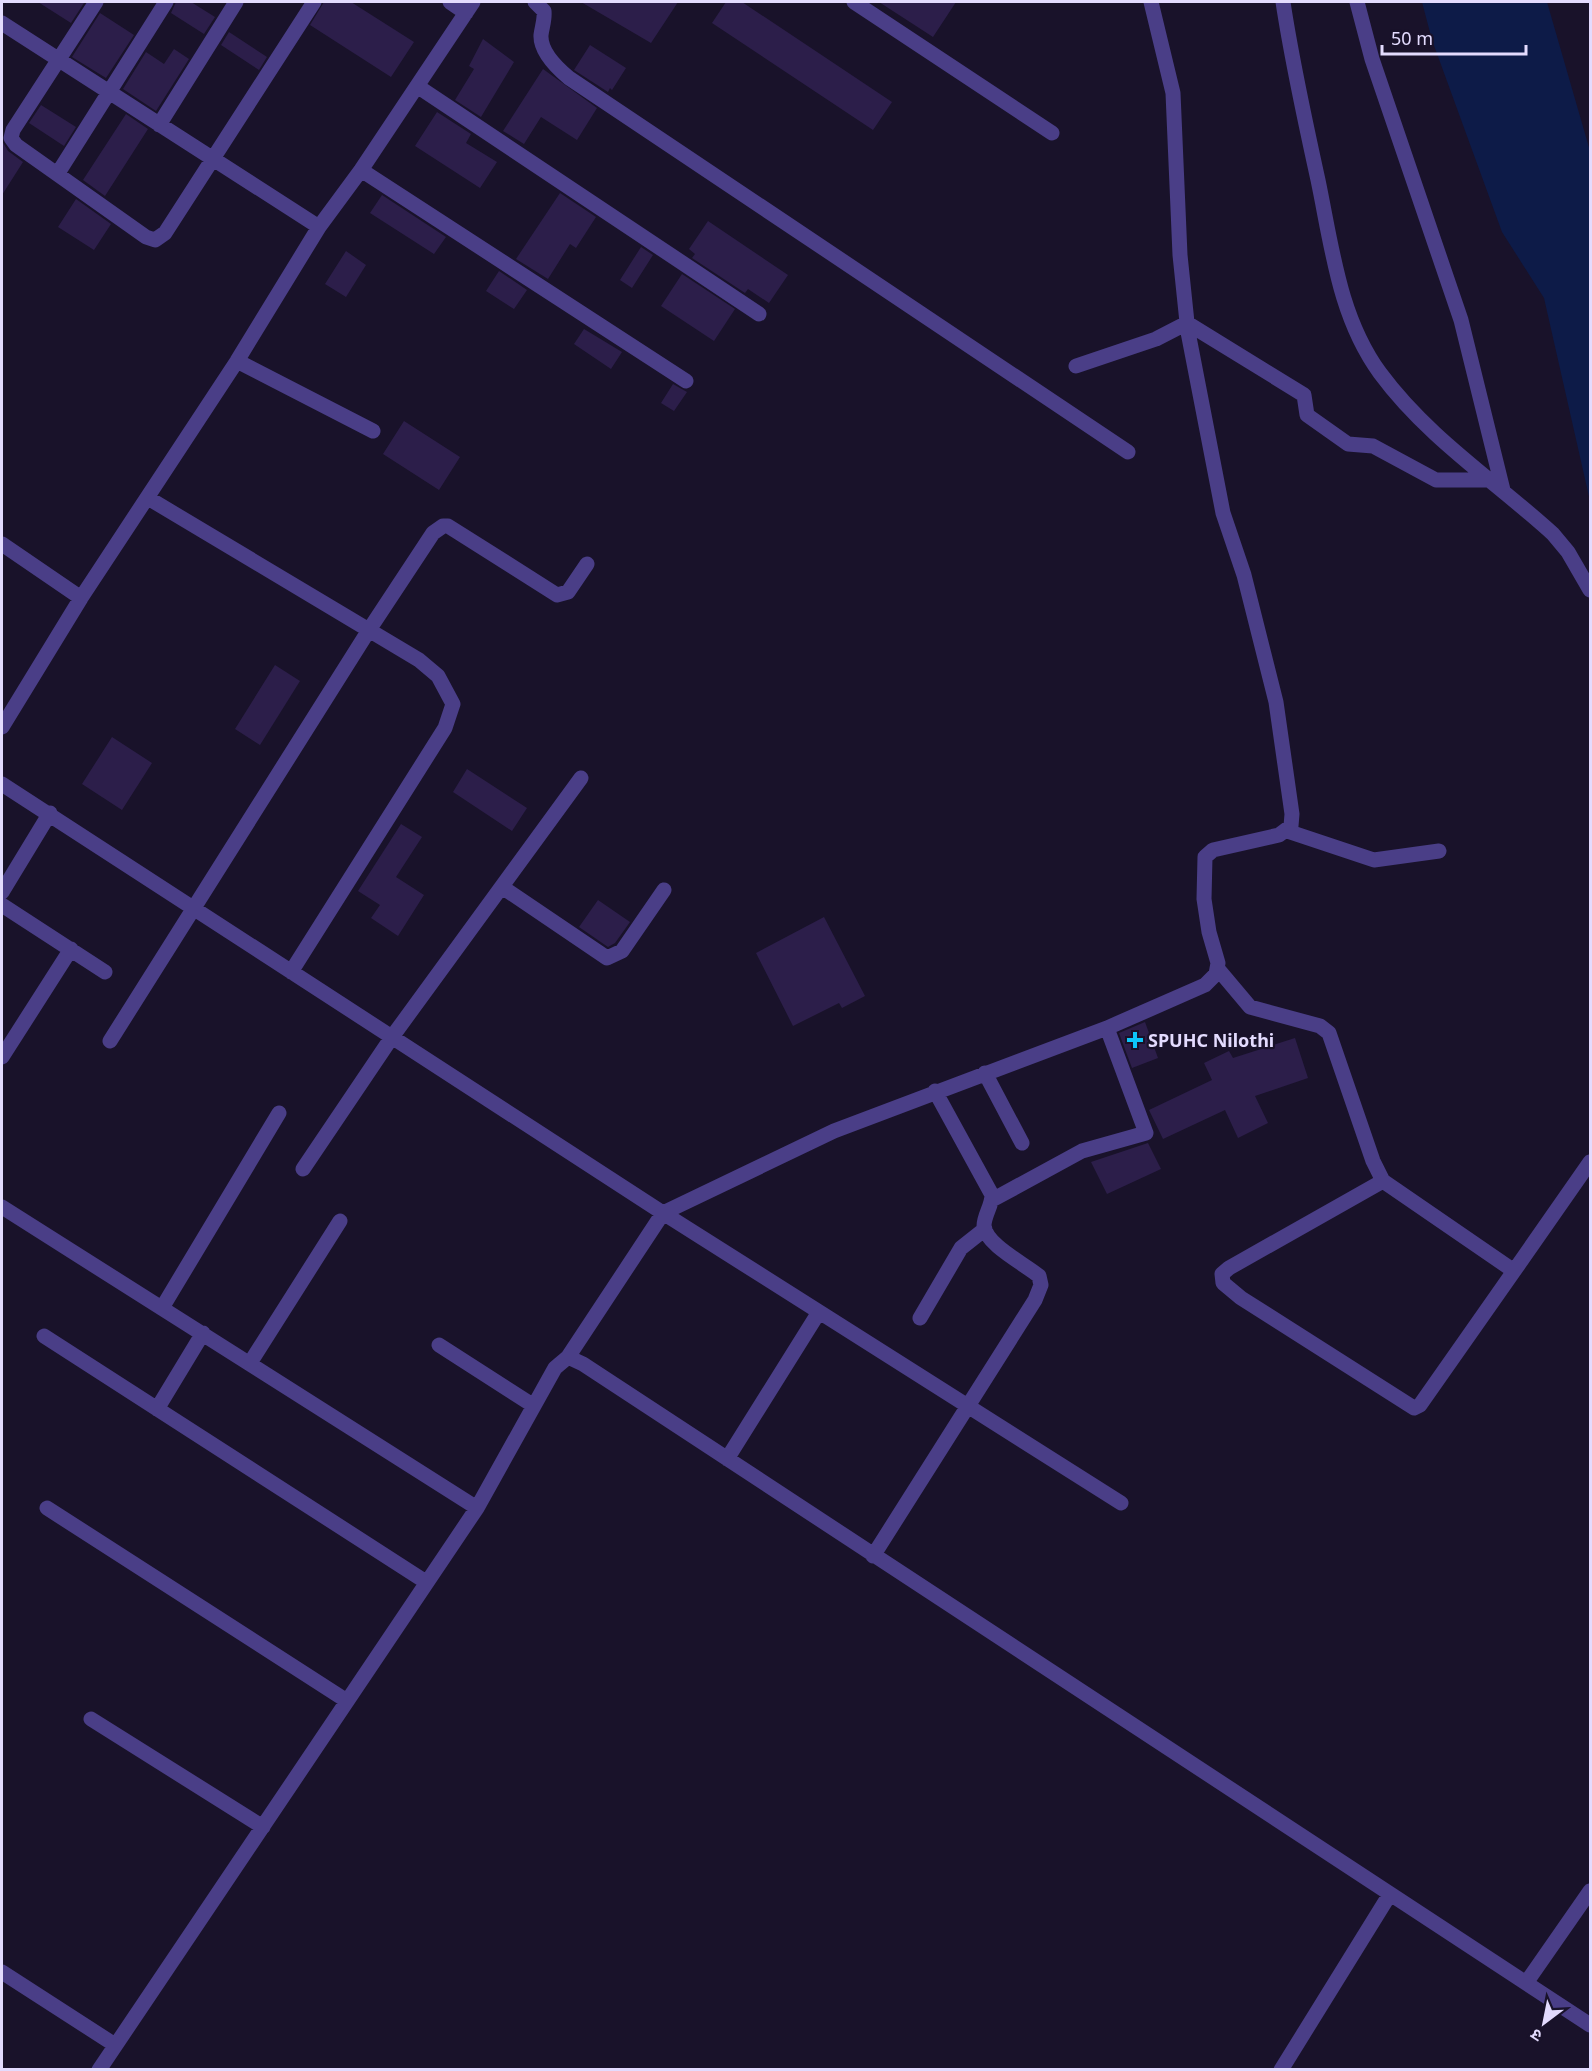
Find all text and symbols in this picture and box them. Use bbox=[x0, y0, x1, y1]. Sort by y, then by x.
scale bar bbox=[1382, 18, 1526, 56]
text: 50 m bbox=[1391, 26, 1433, 50]
place label: SPUHC Nilothi bbox=[1148, 1028, 1274, 1052]
marker: SPUHC Nilothi bbox=[1126, 1031, 1144, 1049]
north arrow bbox=[1514, 1993, 1574, 2053]
text: उ bbox=[1526, 2024, 1546, 2048]

